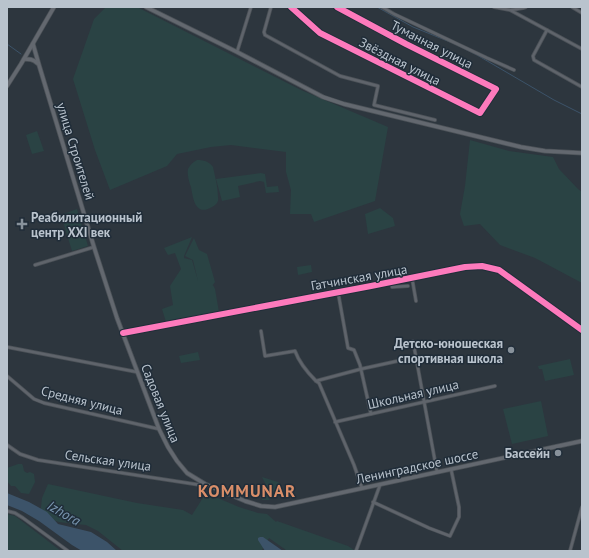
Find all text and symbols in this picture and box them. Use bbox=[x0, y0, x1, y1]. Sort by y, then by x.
street label: Туманная улица bbox=[388, 17, 476, 72]
street label: Звёздная улица bbox=[356, 34, 443, 89]
street label: улица Строителей bbox=[53, 100, 98, 202]
place label: Реабилитационный центр ХХI век bbox=[31, 209, 142, 241]
marker: Реабилитационный центр ХХI век bbox=[16, 218, 28, 230]
street label: Гатчинская улица bbox=[310, 261, 409, 294]
place label: Детско-юношеская спортивная школа bbox=[394, 335, 503, 367]
marker: Детско-юношеская спортивная школа bbox=[506, 345, 516, 355]
street label: Садовая улица bbox=[137, 361, 184, 445]
street label: Школьная улица bbox=[366, 376, 460, 413]
street label: Средняя улица bbox=[39, 382, 125, 419]
street label: Ленинградское шоссе bbox=[354, 445, 480, 488]
place label: Бассейн bbox=[505, 445, 550, 462]
street label: Сельская улица bbox=[64, 446, 152, 475]
marker: Бассейн bbox=[553, 448, 563, 458]
district label: KOMMUNAR bbox=[198, 480, 296, 502]
water label: Izhora bbox=[44, 496, 84, 530]

